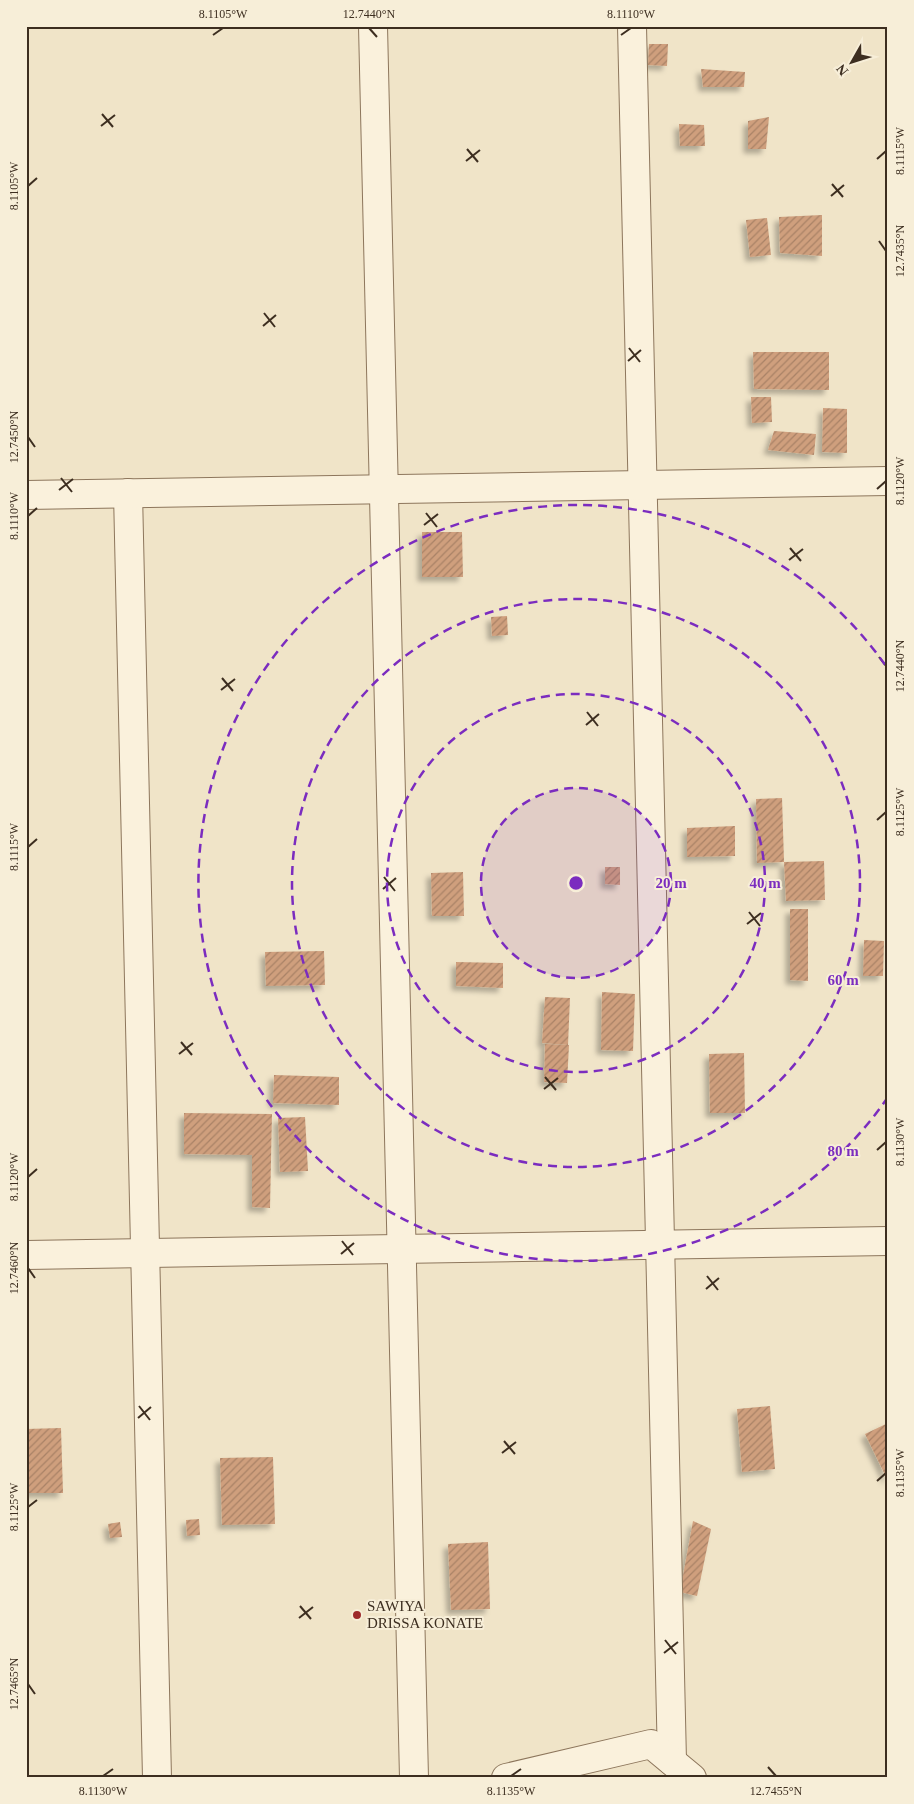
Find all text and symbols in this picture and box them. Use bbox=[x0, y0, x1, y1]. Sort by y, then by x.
text: 8.1105°W bbox=[199, 7, 248, 21]
text: 12.7440°N bbox=[343, 7, 396, 21]
text: 8.1110°W bbox=[607, 7, 656, 21]
north arrow bbox=[826, 38, 876, 88]
text: N bbox=[833, 61, 851, 79]
text: 8.1115°W bbox=[893, 126, 907, 175]
text: 8.1105°W bbox=[7, 161, 21, 210]
text: 12.7435°N bbox=[893, 224, 907, 277]
text: 12.7450°N bbox=[7, 410, 21, 463]
text: 8.1120°W bbox=[893, 456, 907, 505]
text: 8.1110°W bbox=[7, 491, 21, 540]
text: 12.7440°N bbox=[893, 639, 907, 692]
text: 8.1125°W bbox=[893, 787, 907, 836]
text: 8.1115°W bbox=[7, 822, 21, 871]
centre of rings bbox=[567, 874, 585, 892]
text: 20 m bbox=[655, 875, 687, 891]
text: 40 m bbox=[749, 875, 781, 891]
text: 60 m bbox=[827, 972, 859, 988]
text: 8.1130°W bbox=[893, 1117, 907, 1166]
text: 80 m bbox=[827, 1143, 859, 1159]
text: 8.1120°W bbox=[7, 1152, 21, 1201]
text: 12.7460°N bbox=[7, 1241, 21, 1294]
text: 8.1135°W bbox=[893, 1448, 907, 1497]
text: 8.1125°W bbox=[7, 1482, 21, 1531]
place label: SAWIYA DRISSA KONATE bbox=[367, 1598, 483, 1631]
marker: SAWIYA DRISSA KONATE bbox=[351, 1609, 363, 1621]
text: 12.7465°N bbox=[7, 1657, 21, 1710]
text: 8.1130°W bbox=[79, 1784, 128, 1798]
text: 8.1135°W bbox=[487, 1784, 536, 1798]
text: 12.7455°N bbox=[750, 1784, 803, 1798]

